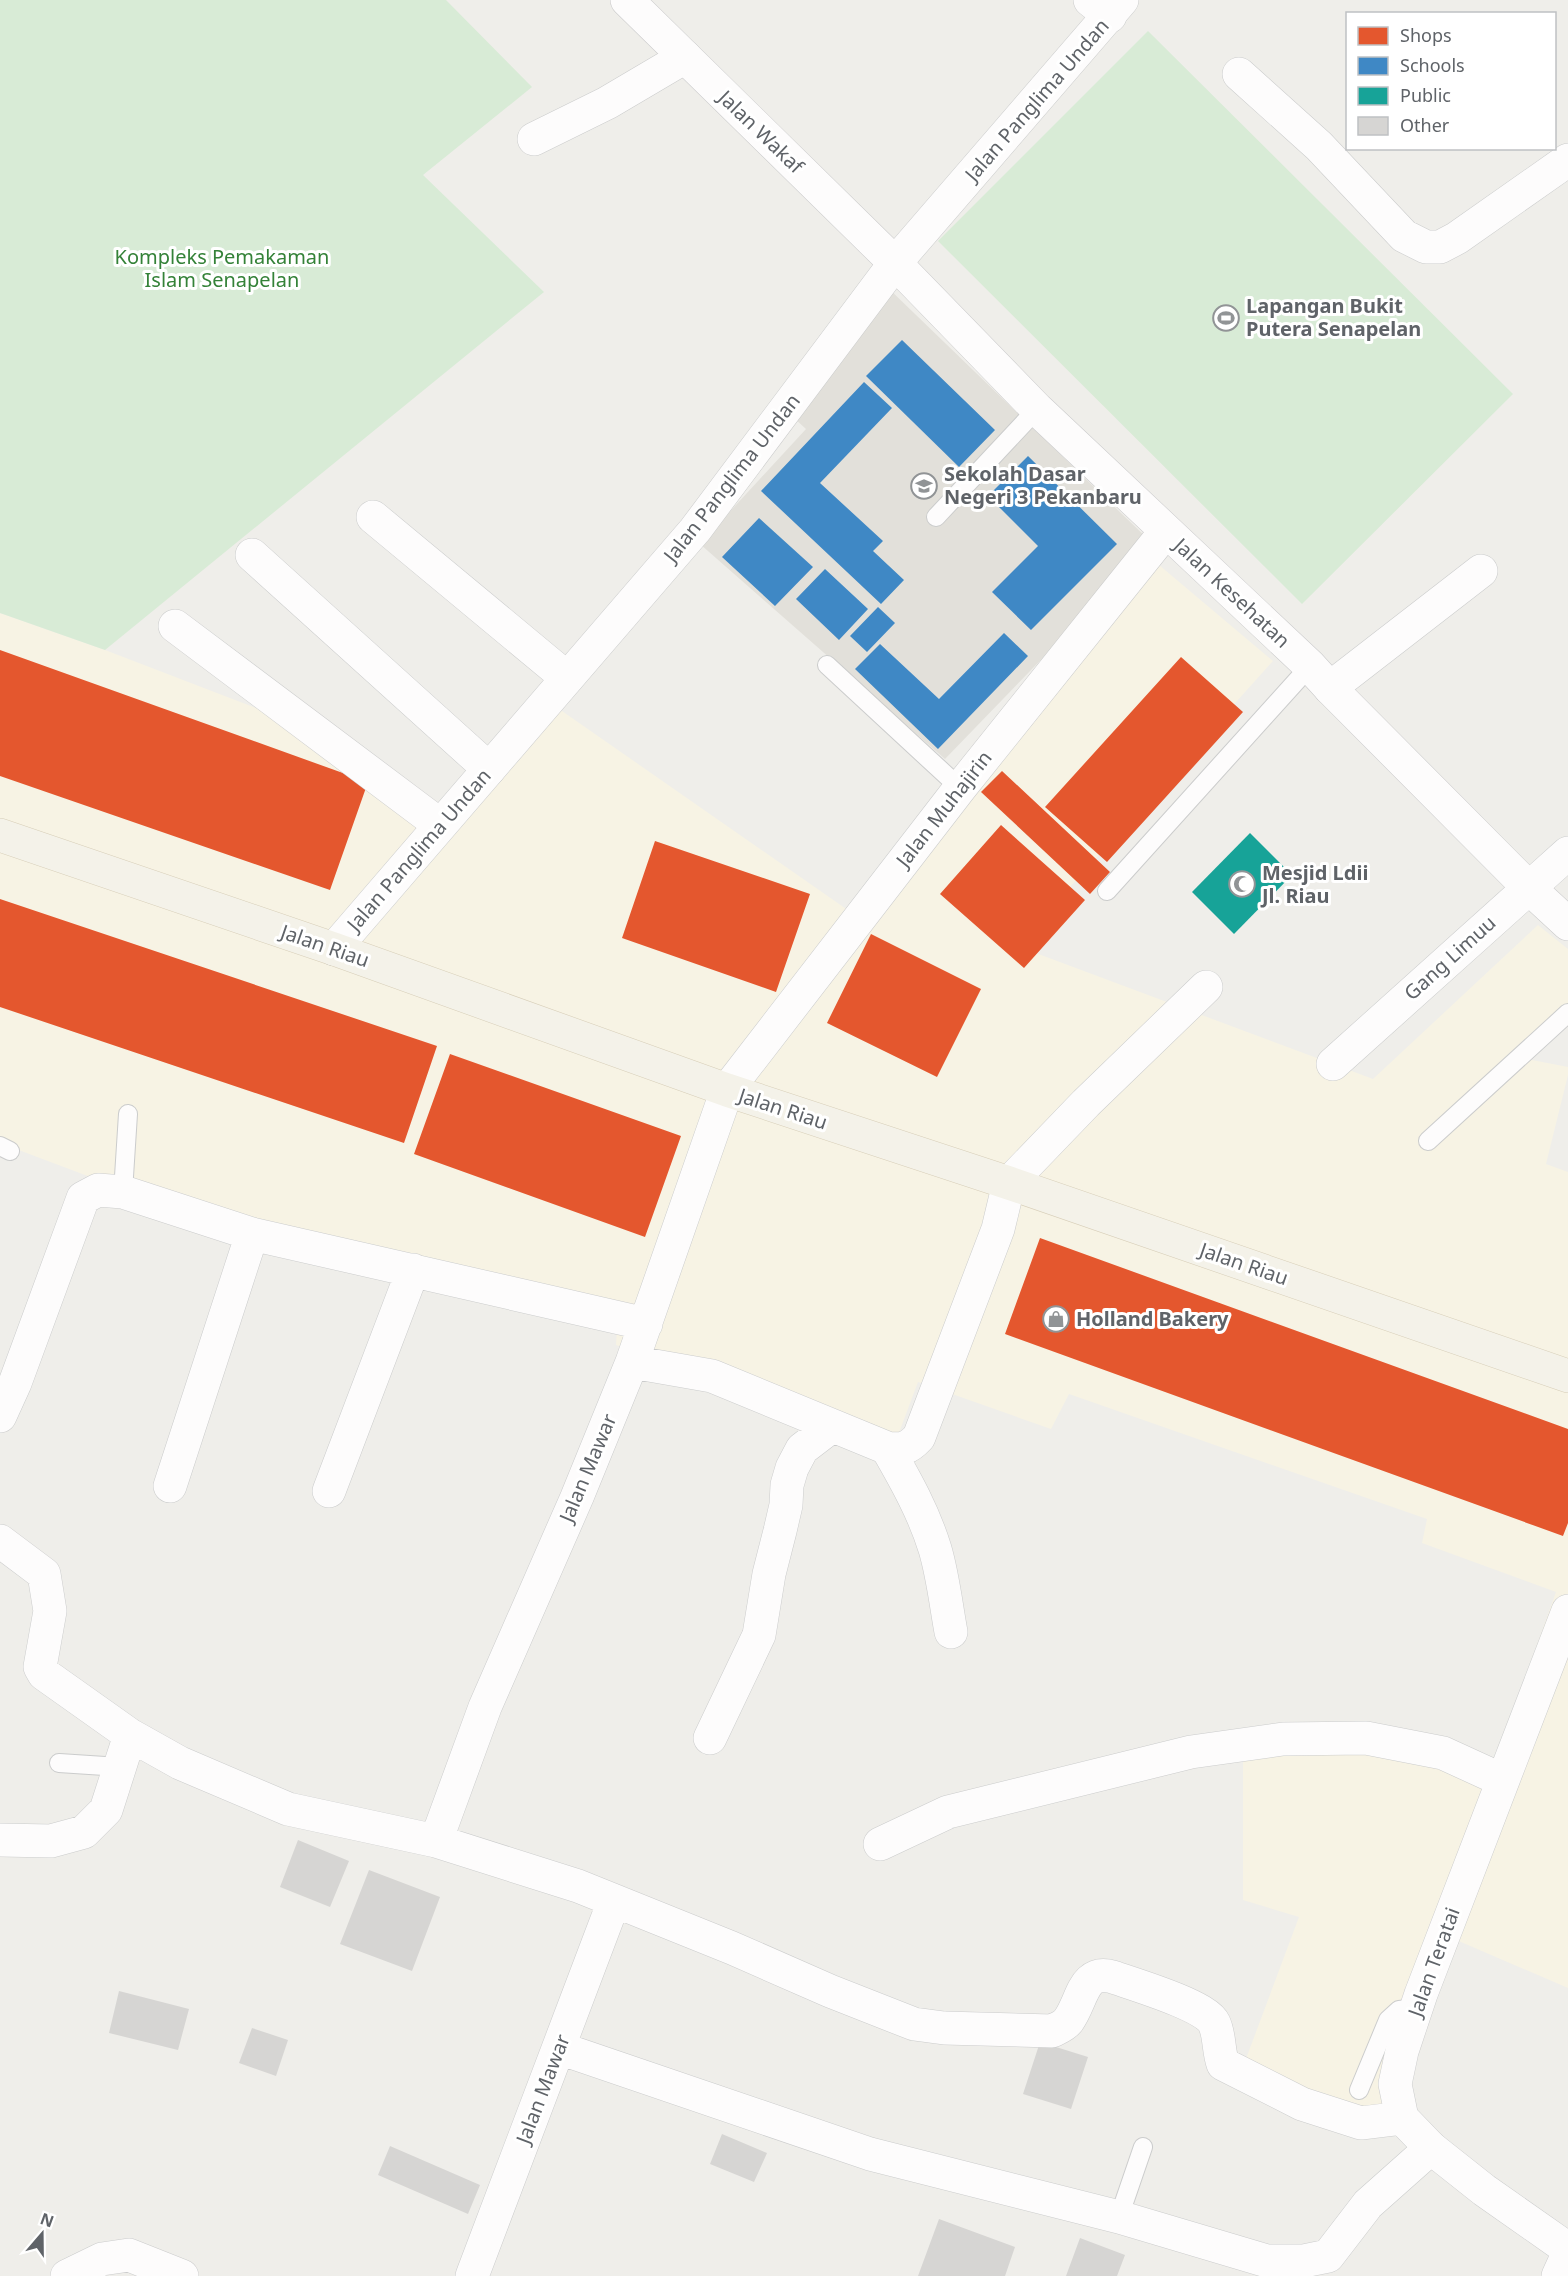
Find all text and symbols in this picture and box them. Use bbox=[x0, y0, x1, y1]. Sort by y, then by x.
legend bbox=[1346, 12, 1556, 150]
street label: Jalan Panglima Undan bbox=[957, 13, 1115, 188]
text: Shops bbox=[1400, 23, 1452, 47]
text: Schools bbox=[1400, 53, 1465, 77]
street label: Jalan Wakaf bbox=[711, 83, 811, 180]
text: Public bbox=[1400, 83, 1451, 107]
text: Other bbox=[1400, 113, 1450, 137]
park label: Kompleks Pemakaman Islam Senapelan bbox=[115, 243, 329, 293]
place label: Lapangan Bukit Putera Senapelan bbox=[1246, 292, 1421, 342]
sports icon: Lapangan Bukit Putera Senapelan bbox=[1211, 303, 1241, 333]
street label: Jalan Panglima Undan bbox=[656, 388, 806, 569]
place label: Sekolah Dasar Negeri 3 Pekanbaru bbox=[944, 460, 1142, 510]
school or university icon: Sekolah Dasar Negeri 3 Pekanbaru bbox=[909, 471, 939, 501]
street label: Jalan Kesehatan bbox=[1167, 530, 1296, 653]
street label: Jalan Muhajirin bbox=[888, 745, 998, 874]
street label: Jalan Panglima Undan bbox=[339, 763, 497, 938]
place label: Mesjid Ldii Jl. Riau bbox=[1260, 859, 1368, 909]
mosque icon: Mesjid Ldii Jl. Riau bbox=[1227, 869, 1257, 899]
street label: Gang Limuu bbox=[1398, 909, 1501, 1006]
street label: Jalan Riau bbox=[275, 917, 373, 973]
street label: Jalan Riau bbox=[733, 1081, 831, 1136]
street label: Jalan Riau bbox=[1194, 1235, 1292, 1291]
shop icon: Holland Bakery bbox=[1041, 1304, 1071, 1334]
place label: Holland Bakery bbox=[1076, 1305, 1229, 1332]
street label: Jalan Mawar bbox=[552, 1410, 622, 1528]
street label: Jalan Teratai bbox=[1401, 1904, 1466, 2022]
street label: Jalan Mawar bbox=[509, 2030, 576, 2149]
north arrow bbox=[12, 2204, 72, 2264]
text: N bbox=[37, 2207, 57, 2232]

